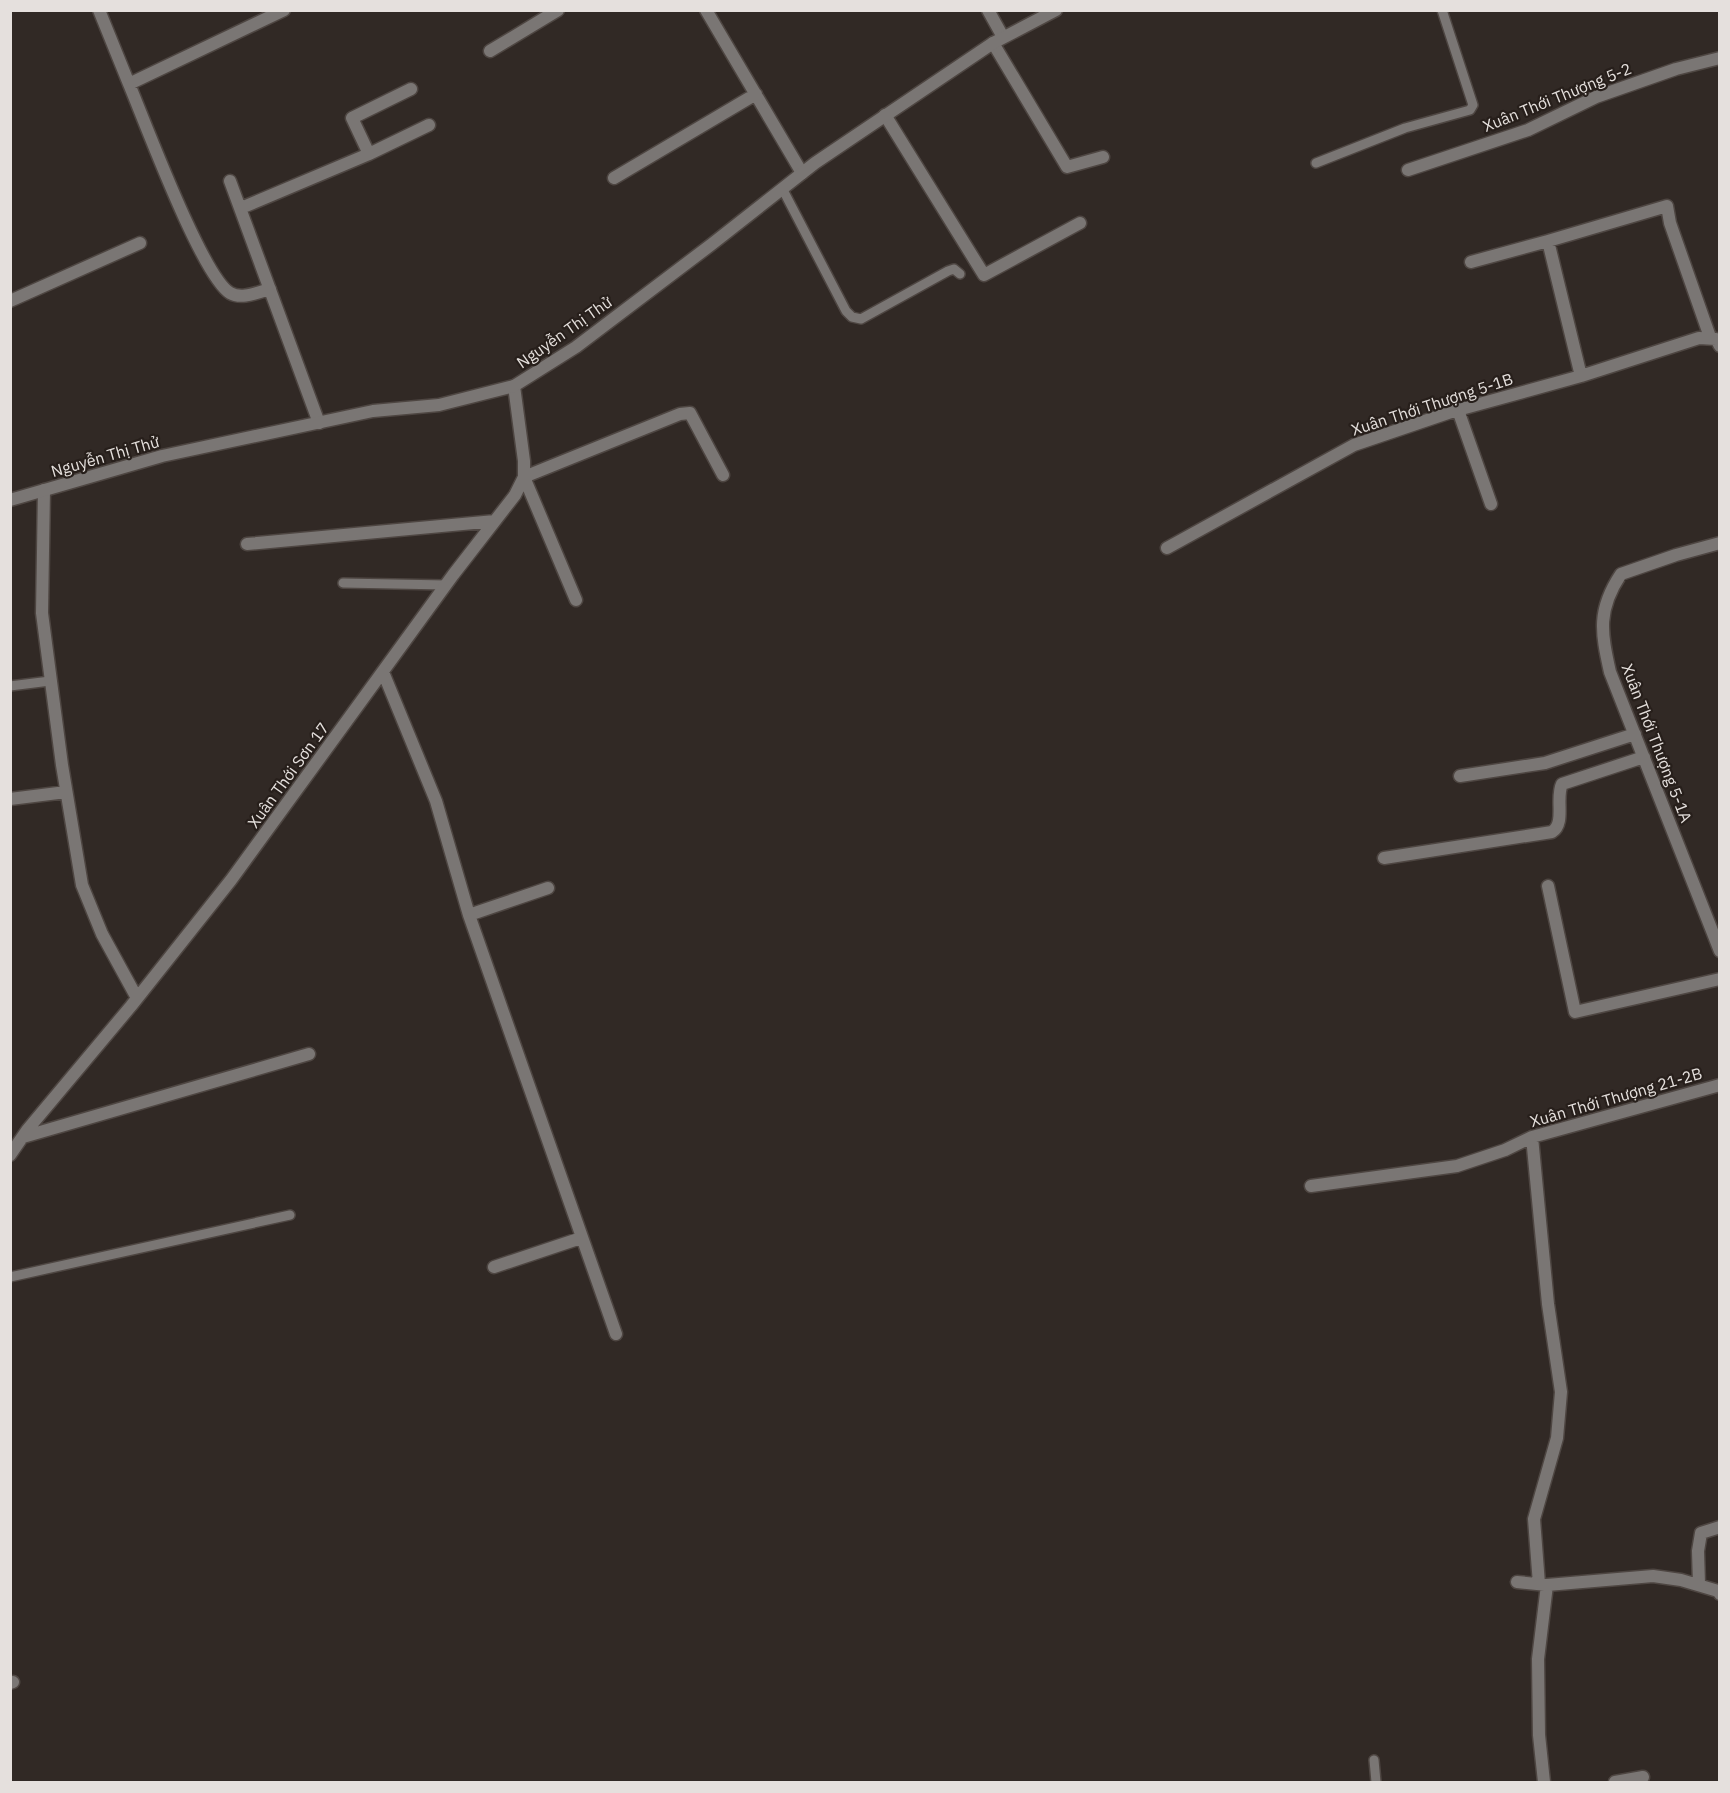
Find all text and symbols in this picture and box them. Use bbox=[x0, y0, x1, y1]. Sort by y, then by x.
street label: Xuân Thới Thượng 5-2 bbox=[1480, 58, 1634, 136]
street label: Nguyễn Thị Thử bbox=[513, 291, 616, 372]
street label: Xuân Thới Thượng 5-1B bbox=[1349, 368, 1515, 440]
street label: Nguyễn Thị Thử bbox=[49, 431, 162, 481]
street label: Xuân Thới Thượng 5-1A bbox=[1617, 661, 1697, 825]
street label: Xuân Thới Sơn 17 bbox=[243, 718, 333, 832]
street label: Xuân Thới Thượng 21-2B bbox=[1528, 1063, 1704, 1131]

